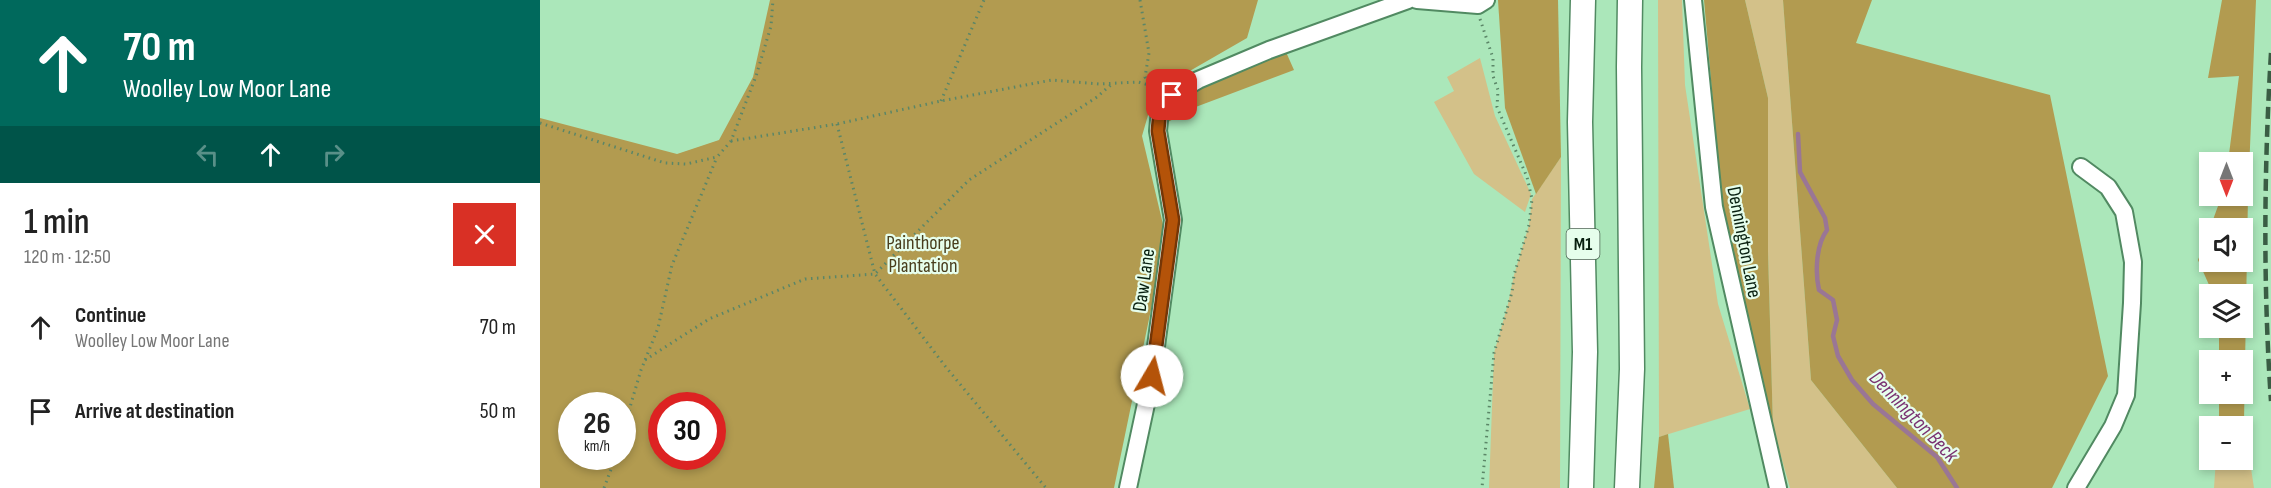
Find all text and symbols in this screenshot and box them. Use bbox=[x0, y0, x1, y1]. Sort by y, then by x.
text: 70 m bbox=[123, 22, 196, 73]
icon: ahead bbox=[24, 24, 102, 102]
pin bbox=[1146, 69, 1197, 120]
text: Woolley Low Moor Lane bbox=[123, 73, 331, 105]
icon: arrive bbox=[1155, 78, 1188, 111]
icon: left bbox=[191, 138, 224, 171]
icon: ahead bbox=[254, 138, 287, 171]
icon: right bbox=[317, 138, 350, 171]
north arrow bbox=[2199, 152, 2253, 206]
map controls bbox=[2199, 152, 2253, 470]
street label: Dennington Lane bbox=[1721, 185, 1767, 300]
text: 1 min bbox=[24, 201, 89, 244]
button: close bbox=[453, 203, 516, 266]
button: sound bbox=[2199, 218, 2253, 272]
road number: M1 bbox=[1566, 229, 1600, 259]
park label: Painthorpe Plantation bbox=[886, 231, 960, 278]
text: 120 m · 12:50 bbox=[24, 245, 111, 269]
street label: Daw Lane bbox=[1128, 247, 1160, 313]
button: layers bbox=[2199, 284, 2253, 338]
text: Continue bbox=[75, 302, 146, 329]
icon: ahead bbox=[24, 311, 57, 344]
text: 70 m bbox=[480, 314, 516, 341]
text: Woolley Low Moor Lane bbox=[75, 329, 229, 353]
position arrow bbox=[1120, 344, 1184, 408]
button: + bbox=[2199, 350, 2253, 404]
water label: Dennington Beck bbox=[1864, 365, 1964, 468]
speed limit sign: 30 bbox=[648, 392, 726, 470]
icon: arrive bbox=[24, 395, 57, 428]
text: Arrive at destination bbox=[75, 398, 234, 425]
text: 50 m bbox=[480, 398, 516, 425]
text: 26 bbox=[583, 406, 611, 442]
button: − bbox=[2199, 416, 2253, 470]
text: km/h bbox=[584, 437, 610, 456]

